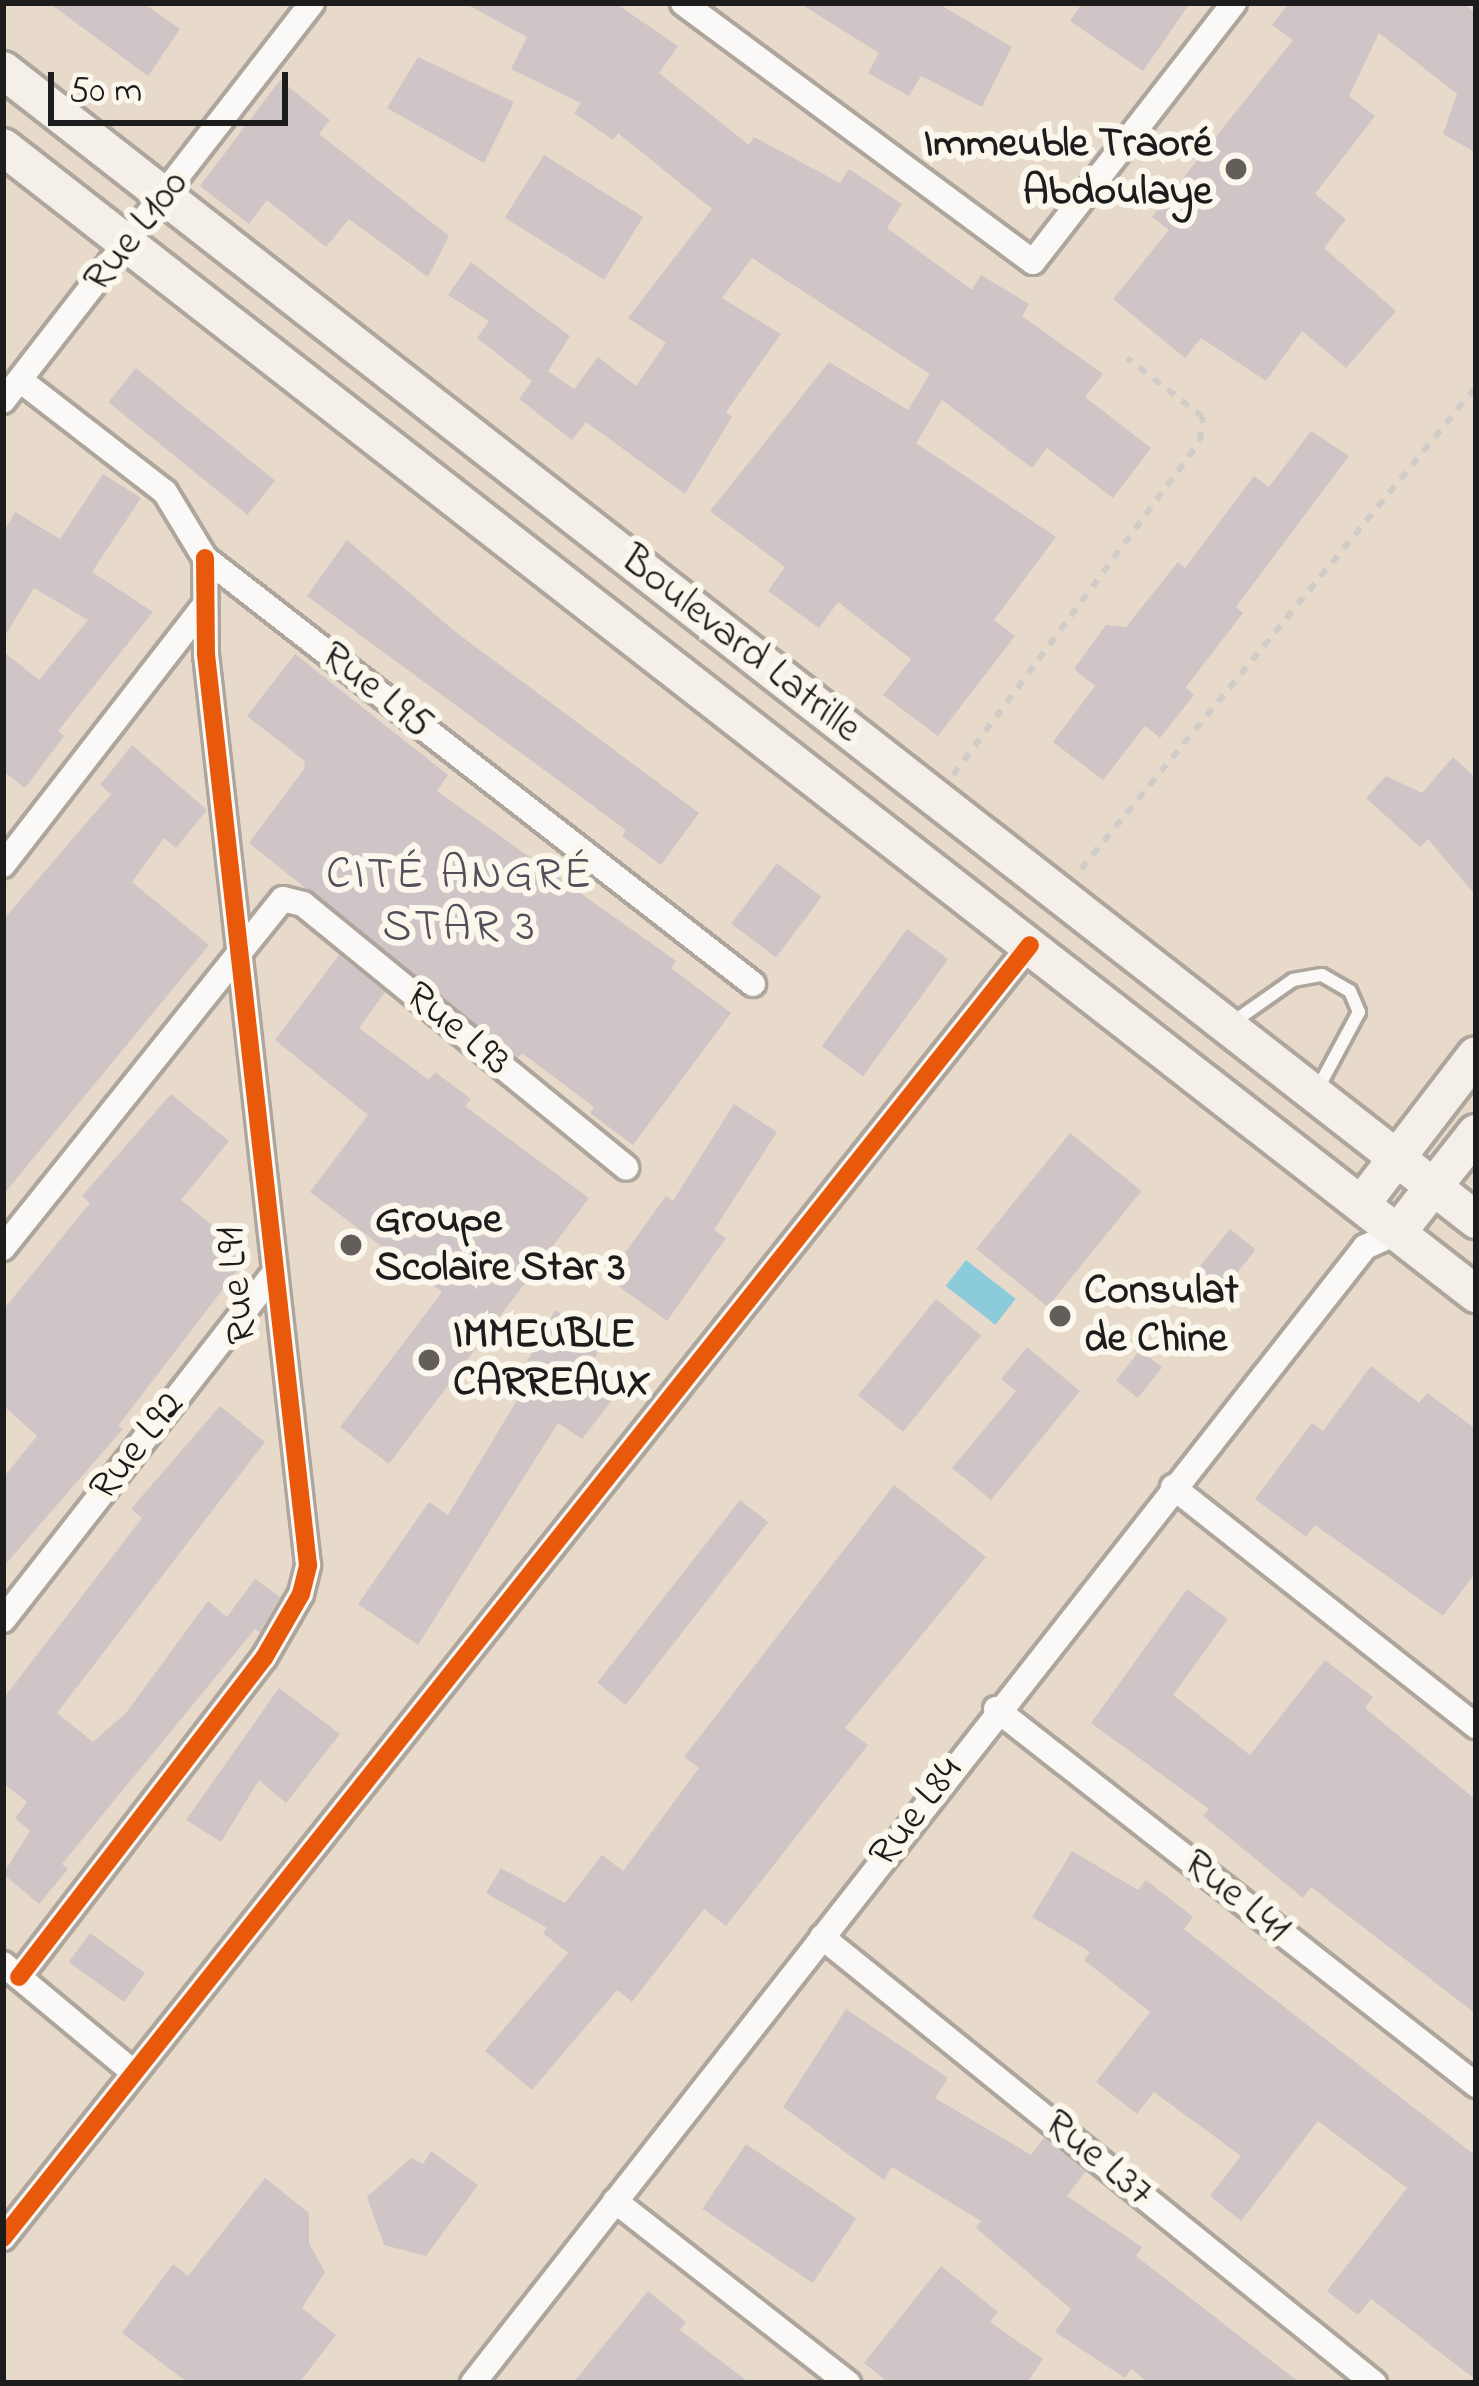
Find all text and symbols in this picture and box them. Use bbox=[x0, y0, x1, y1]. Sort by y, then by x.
scale bar bbox=[54, 48, 294, 122]
text: 50 m bbox=[69, 66, 142, 119]
place label: Immeuble Traoré Abdoulaye bbox=[924, 120, 1212, 219]
marker: Immeuble Traoré Abdoulaye bbox=[1223, 156, 1249, 182]
street label: Rue L100 bbox=[74, 161, 200, 303]
street label: Boulevard Latrille bbox=[610, 535, 870, 755]
street label: Rue L95 bbox=[310, 632, 442, 750]
district label: CITÉ ANGRÉ STAR 3 bbox=[326, 850, 594, 956]
street label: Rue L93 bbox=[394, 972, 520, 1088]
place label: Groupe Scolaire Star 3 bbox=[375, 1196, 625, 1294]
street label: Rue L91 bbox=[206, 1223, 270, 1347]
marker: Groupe Scolaire Star 3 bbox=[338, 1232, 364, 1258]
place label: Consulat de Chine bbox=[1084, 1267, 1239, 1366]
marker: Consulat de Chine bbox=[1047, 1303, 1073, 1329]
place label: IMMEUBLE CARREAUX bbox=[453, 1311, 650, 1410]
marker: IMMEUBLE CARREAUX bbox=[416, 1347, 442, 1373]
street label: Rue L92 bbox=[80, 1382, 196, 1512]
street label: Rue L84 bbox=[859, 1748, 975, 1878]
street label: Rue L41 bbox=[1172, 1839, 1300, 1955]
street label: Rue L37 bbox=[1033, 2100, 1163, 2218]

